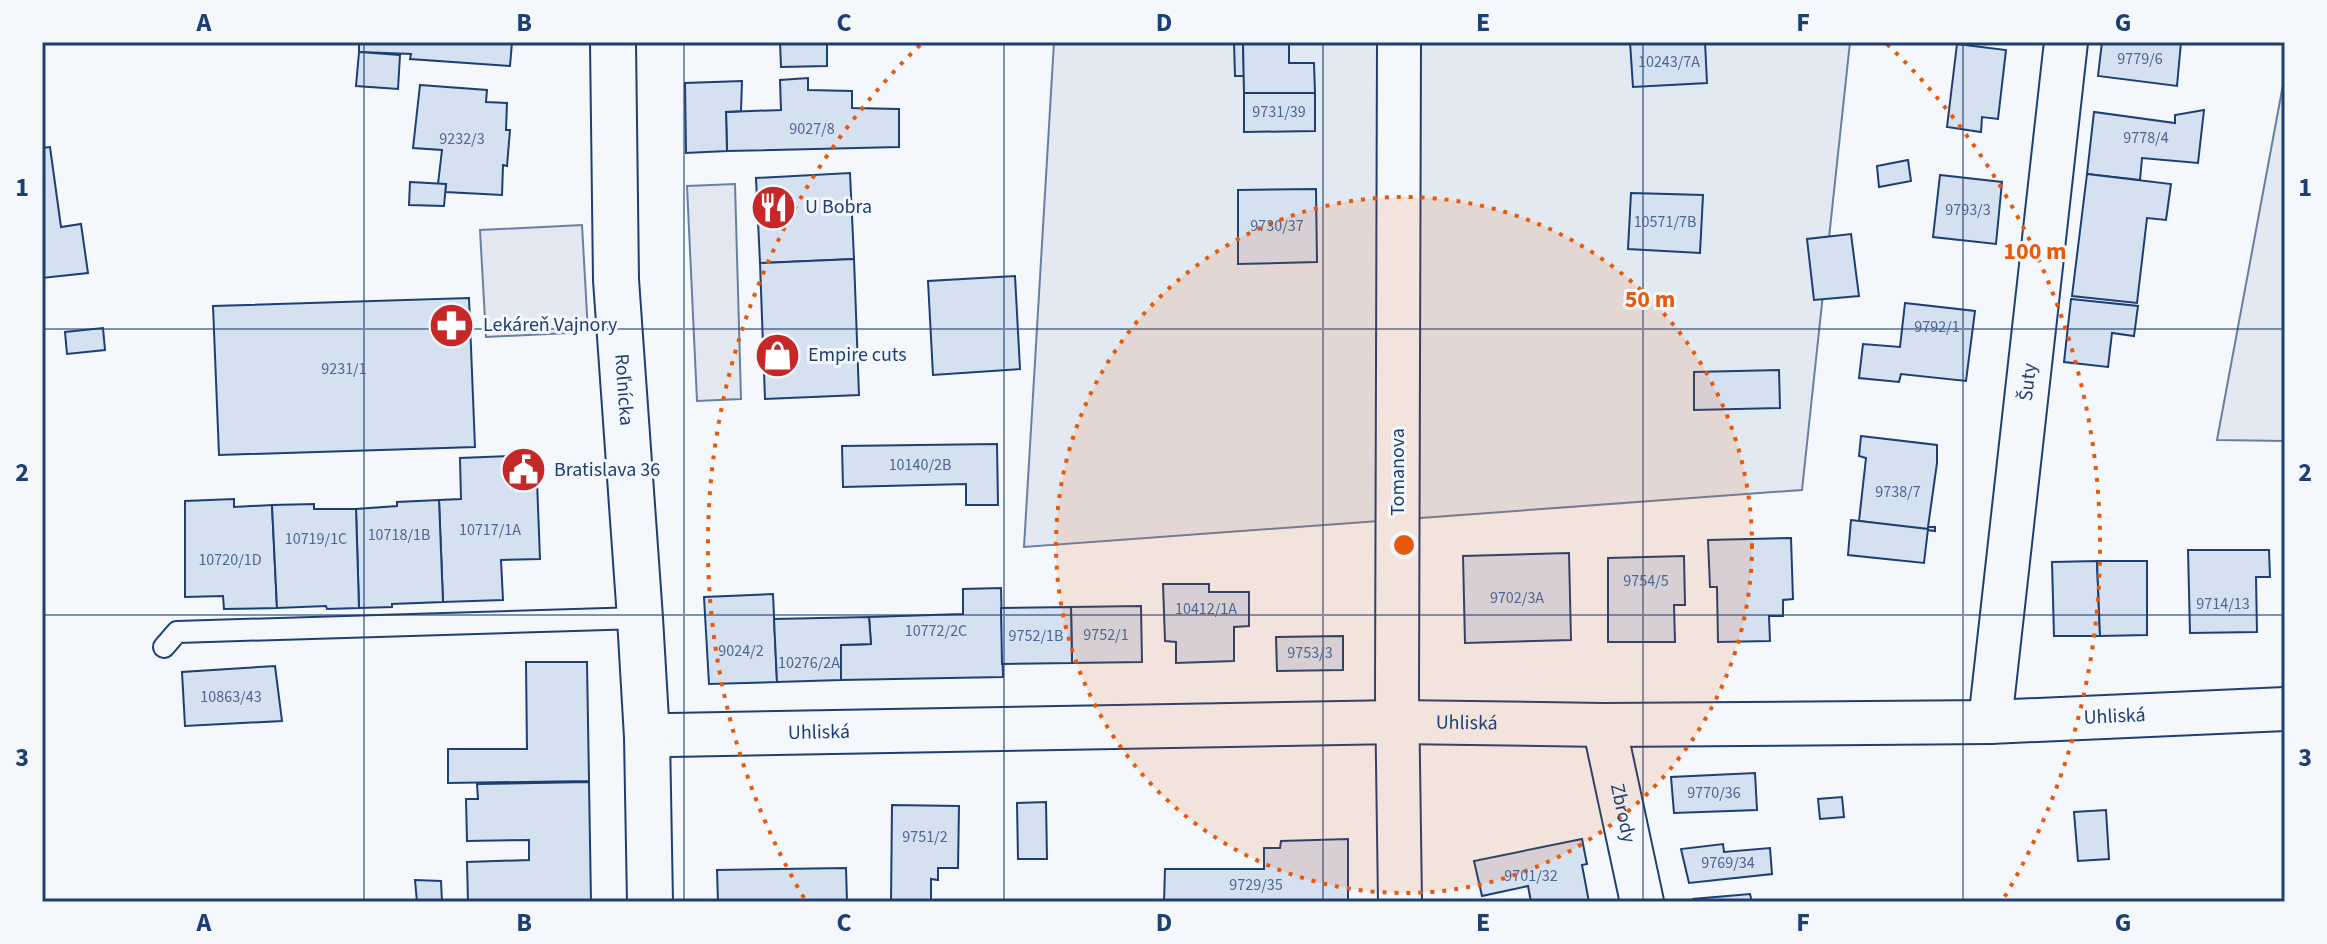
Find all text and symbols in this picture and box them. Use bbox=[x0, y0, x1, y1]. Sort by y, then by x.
text: A bbox=[196, 4, 213, 41]
text: B bbox=[516, 4, 532, 41]
text: C bbox=[836, 4, 852, 41]
text: D bbox=[1156, 4, 1172, 41]
text: E bbox=[1476, 4, 1490, 41]
text: F bbox=[1796, 4, 1810, 41]
text: G bbox=[2115, 4, 2131, 41]
house number: 9779/6 bbox=[2117, 48, 2163, 70]
house number: 10243/7A bbox=[1638, 51, 1700, 73]
house number: 9731/39 bbox=[1252, 101, 1306, 123]
house number: 9027/8 bbox=[789, 118, 835, 140]
house number: 9778/4 bbox=[2123, 127, 2169, 149]
house number: 9232/3 bbox=[439, 128, 485, 150]
text: 1 bbox=[15, 169, 29, 206]
text: 1 bbox=[2298, 169, 2312, 206]
restaurant icon: U Bobra bbox=[750, 183, 798, 231]
place label: U Bobra bbox=[805, 193, 872, 221]
house number: 9793/3 bbox=[1945, 199, 1991, 221]
house number: 10571/7B bbox=[1634, 211, 1696, 233]
house number: 9730/37 bbox=[1250, 215, 1304, 237]
text: 100 m bbox=[2003, 234, 2067, 269]
text: 50 m bbox=[1625, 282, 1675, 317]
pharmacy icon: Lekáreň Vajnory bbox=[428, 301, 476, 349]
place label: Lekáreň Vajnory bbox=[483, 311, 618, 339]
house number: 9792/1 bbox=[1914, 316, 1960, 338]
shop icon: Empire cuts bbox=[753, 331, 801, 379]
place label: Empire cuts bbox=[808, 341, 907, 369]
street label: Roľnícka bbox=[607, 353, 640, 427]
house number: 9231/1 bbox=[321, 358, 367, 380]
street label: Šuty bbox=[2012, 361, 2044, 402]
street label: Tomanova bbox=[1384, 428, 1412, 516]
public building icon: Bratislava 36 bbox=[499, 446, 547, 494]
text: 2 bbox=[15, 454, 29, 491]
house number: 10140/2B bbox=[889, 454, 951, 476]
text: 2 bbox=[2298, 454, 2312, 491]
place label: Bratislava 36 bbox=[554, 456, 660, 484]
house number: 9738/7 bbox=[1875, 481, 1921, 503]
house number: 10717/1A bbox=[459, 519, 521, 541]
house number: 10718/1B bbox=[368, 524, 430, 546]
house number: 10719/1C bbox=[285, 528, 347, 550]
centre of rings bbox=[1390, 531, 1418, 559]
house number: 10720/1D bbox=[198, 549, 262, 571]
house number: 9754/5 bbox=[1623, 570, 1669, 592]
house number: 9702/3A bbox=[1490, 587, 1544, 609]
house number: 9714/13 bbox=[2196, 593, 2250, 615]
house number: 10412/1A bbox=[1175, 598, 1237, 620]
house number: 10772/2C bbox=[905, 620, 967, 642]
house number: 9752/1 bbox=[1083, 624, 1129, 646]
house number: 9752/1B bbox=[1009, 625, 1063, 647]
house number: 9024/2 bbox=[718, 640, 764, 662]
house number: 9753/3 bbox=[1287, 642, 1333, 664]
house number: 10276/2A bbox=[778, 652, 840, 674]
house number: 10863/43 bbox=[200, 686, 262, 708]
street label: Uhliská bbox=[2083, 701, 2146, 732]
street label: Uhliská bbox=[1436, 709, 1498, 737]
street label: Uhliská bbox=[788, 718, 850, 747]
text: 3 bbox=[15, 739, 29, 776]
text: 3 bbox=[2298, 739, 2312, 776]
street label: Zbrody bbox=[1603, 781, 1643, 846]
house number: 9770/36 bbox=[1687, 782, 1741, 804]
house number: 9751/2 bbox=[902, 826, 948, 848]
house number: 9769/34 bbox=[1701, 852, 1755, 874]
house number: 9701/32 bbox=[1504, 865, 1558, 887]
house number: 9729/35 bbox=[1229, 874, 1283, 896]
text: A bbox=[196, 904, 213, 941]
text: B bbox=[516, 904, 532, 941]
text: C bbox=[836, 904, 852, 941]
text: D bbox=[1156, 904, 1172, 941]
text: E bbox=[1476, 904, 1490, 941]
text: F bbox=[1796, 904, 1810, 941]
text: G bbox=[2115, 904, 2131, 941]

